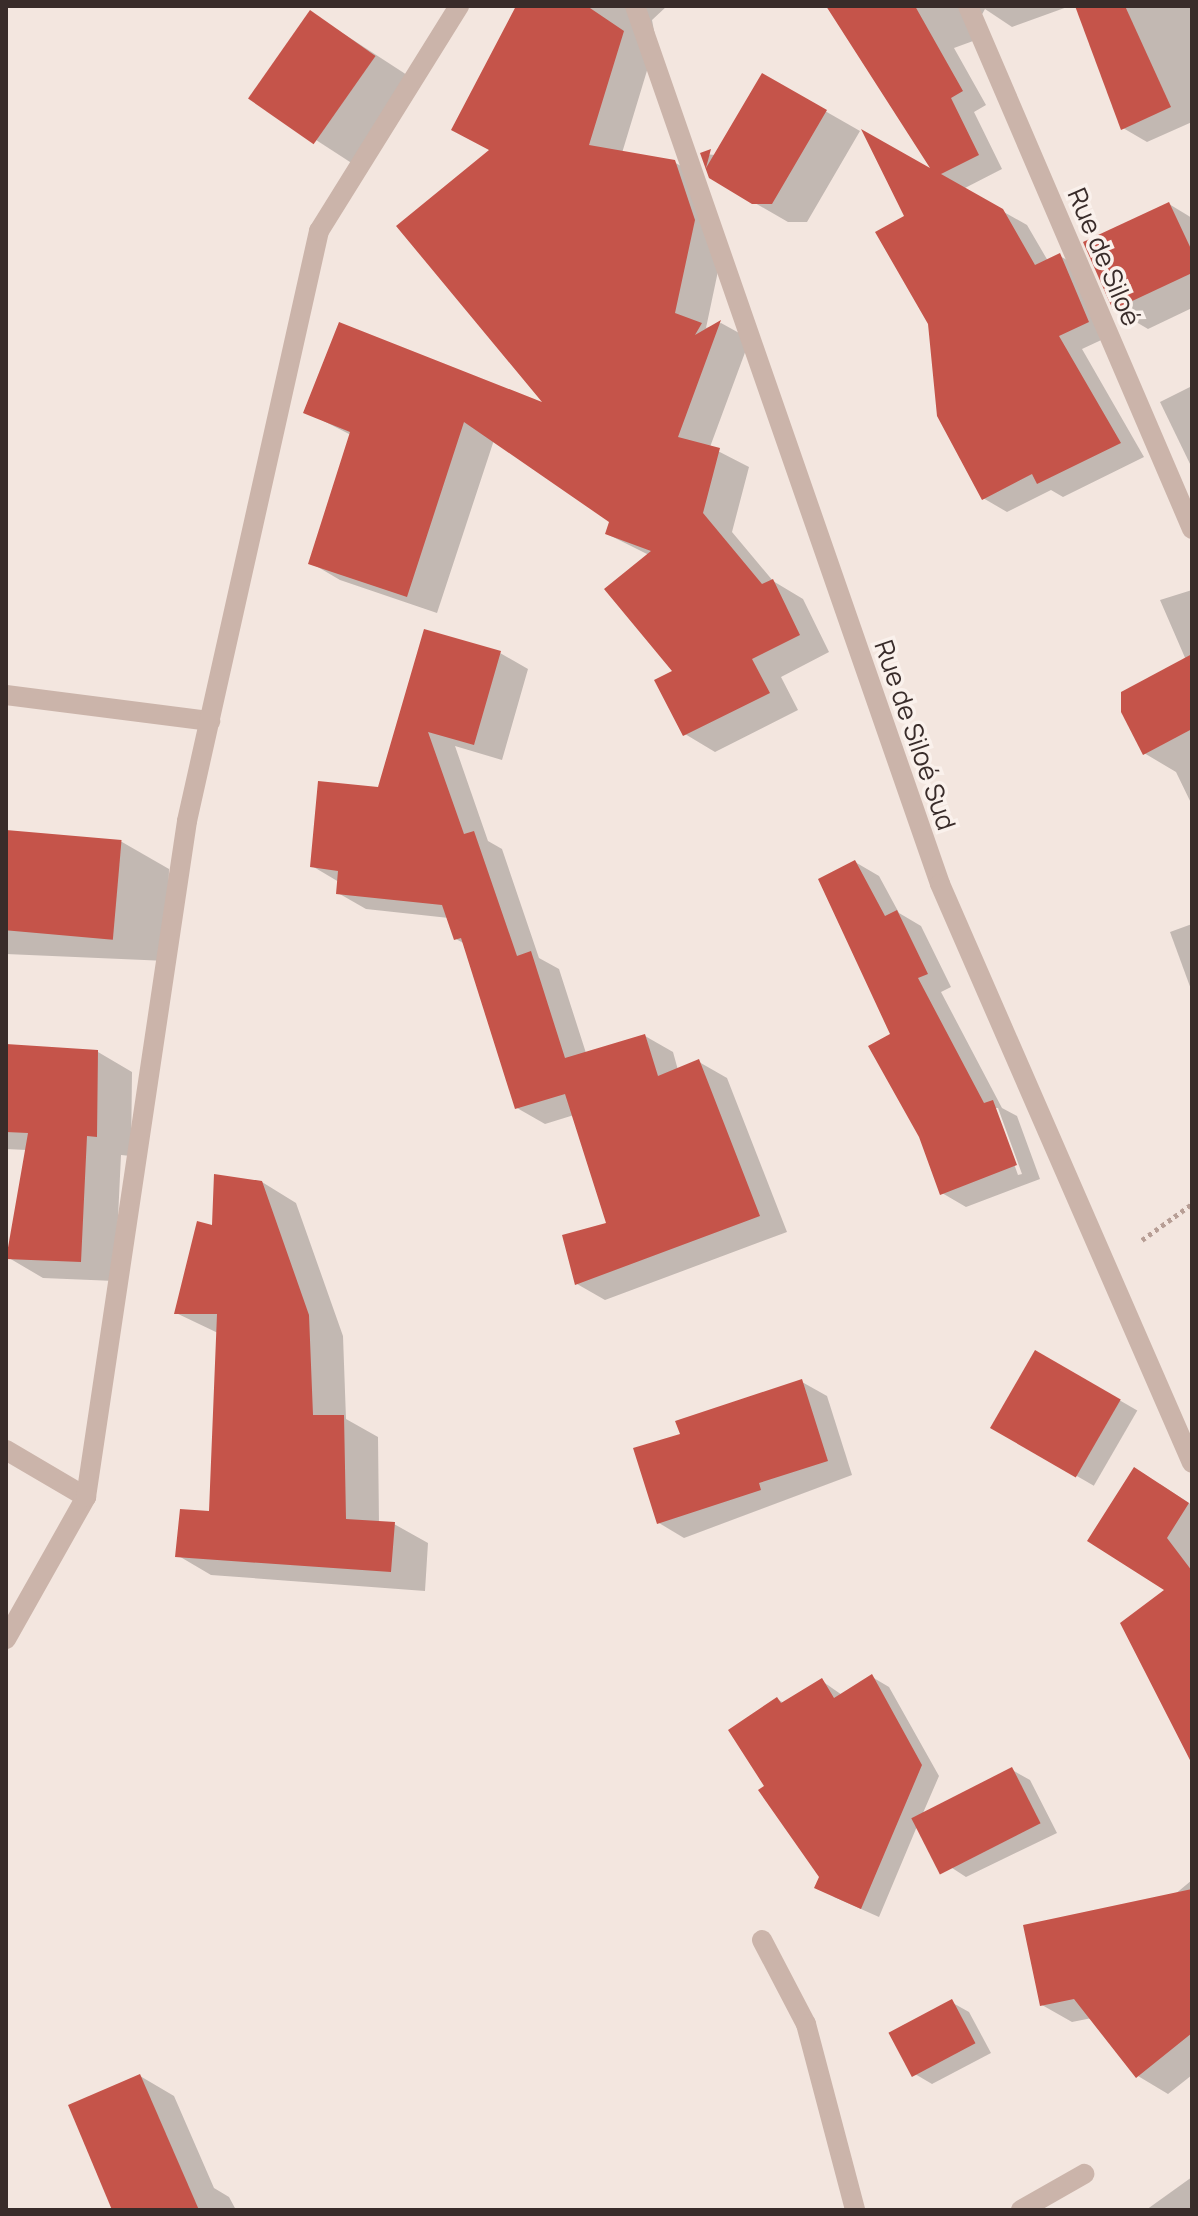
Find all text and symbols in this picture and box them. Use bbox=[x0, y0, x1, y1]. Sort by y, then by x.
street label: Rue de Siloé bbox=[1061, 183, 1147, 331]
street label: Rue de Siloé Sud bbox=[868, 636, 962, 834]

